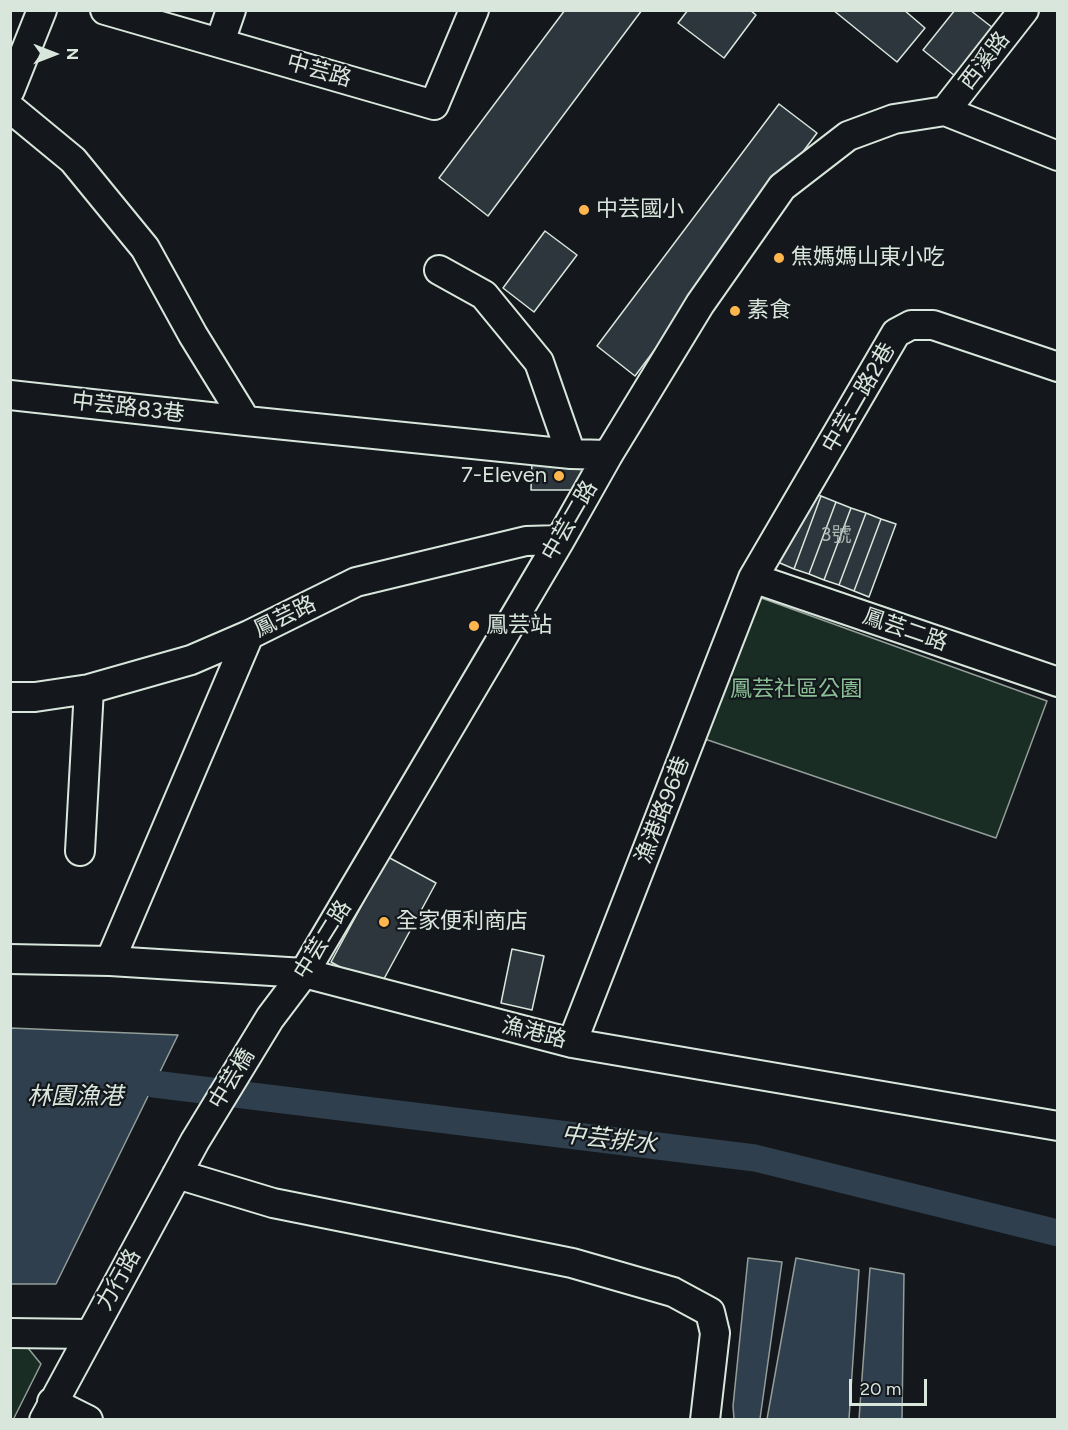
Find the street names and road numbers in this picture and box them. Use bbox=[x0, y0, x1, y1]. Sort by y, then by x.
street label: 西溪路 bbox=[954, 27, 1016, 95]
street label: 中芸路 bbox=[284, 49, 354, 93]
street label: 中芸二路2巷 bbox=[817, 338, 901, 458]
street label: 中芸路83巷 bbox=[70, 388, 186, 428]
street label: 中芸二路 bbox=[537, 476, 603, 566]
street label: 鳳芸路 bbox=[250, 591, 320, 643]
street label: 鳳芸二路 bbox=[859, 603, 951, 657]
street label: 漁港路96巷 bbox=[630, 753, 696, 867]
street label: 中芸二路 bbox=[288, 896, 358, 984]
street label: 漁港路 bbox=[499, 1012, 569, 1054]
street label: 中芸橋 bbox=[204, 1044, 260, 1114]
street label: 力行路 bbox=[91, 1245, 147, 1315]

